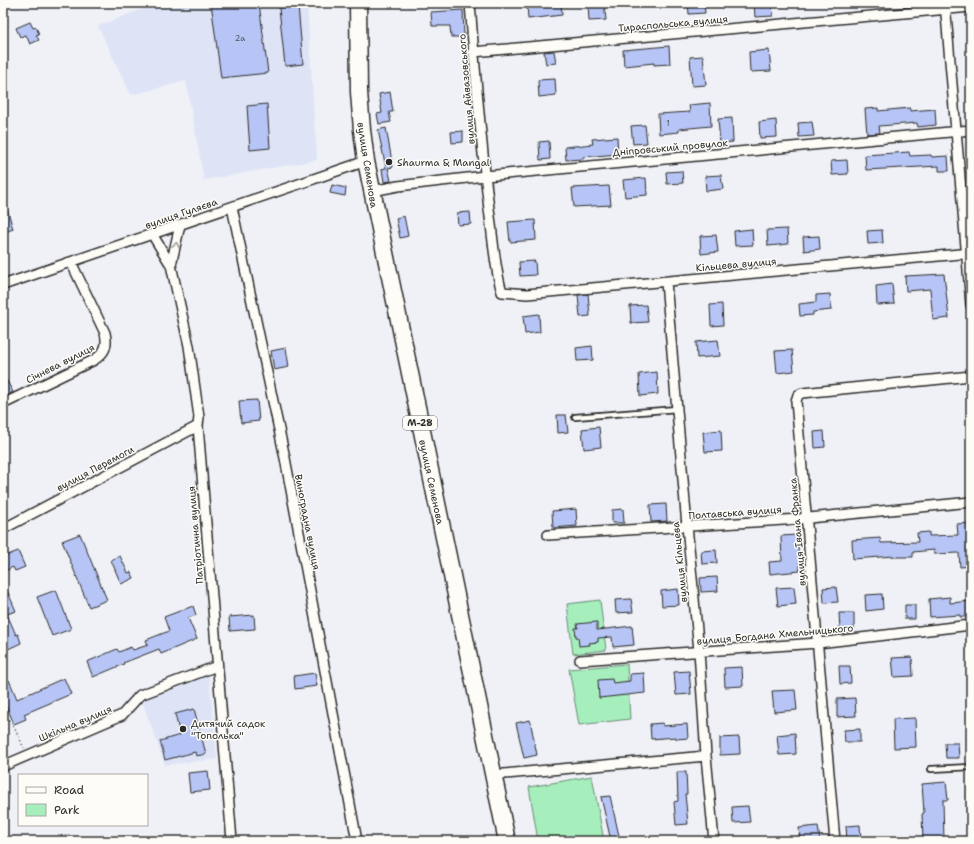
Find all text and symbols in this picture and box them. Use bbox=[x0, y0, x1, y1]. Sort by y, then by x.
street label: Тираспольська вулиця bbox=[618, 12, 728, 35]
house number: 2а bbox=[235, 33, 245, 44]
street label: вулиця Айвазовського bbox=[455, 33, 478, 145]
house number: 1 bbox=[666, 118, 670, 129]
street label: вулиця Семенова bbox=[354, 121, 381, 210]
street label: Дніпровський провулок bbox=[612, 136, 729, 159]
place label: Shaurma & Mangal bbox=[397, 156, 490, 169]
marker: Shaurma & Mangal bbox=[384, 157, 394, 167]
street label: вулиця Гуляєва bbox=[143, 195, 220, 232]
one-way arrow bbox=[171, 241, 179, 248]
street label: Кільцева вулиця bbox=[695, 254, 777, 275]
street label: Січнева вулиця bbox=[24, 341, 97, 386]
road number: М-28 bbox=[403, 416, 437, 430]
street label: вулиця Семенова bbox=[416, 438, 447, 527]
street label: вулиця Перемоги bbox=[54, 442, 137, 494]
street label: Виноградна вулиця bbox=[292, 473, 323, 571]
street label: вулиця Івана Франка bbox=[786, 477, 809, 587]
street label: Патріотична вулиця bbox=[185, 485, 206, 584]
street label: Полтавська вулиця bbox=[688, 503, 782, 522]
street label: вулиця Кільцева bbox=[669, 520, 690, 603]
street label: вулиця Богдана Хмельницького bbox=[696, 621, 854, 648]
street label: Шкільна вулиця bbox=[37, 702, 114, 745]
place label: Дитячий садок "Тополька" bbox=[191, 717, 266, 742]
marker: Дитячий садок "Тополька" bbox=[178, 724, 188, 734]
legend bbox=[18, 774, 148, 826]
text: Road bbox=[54, 782, 85, 798]
text: Park bbox=[54, 802, 80, 818]

